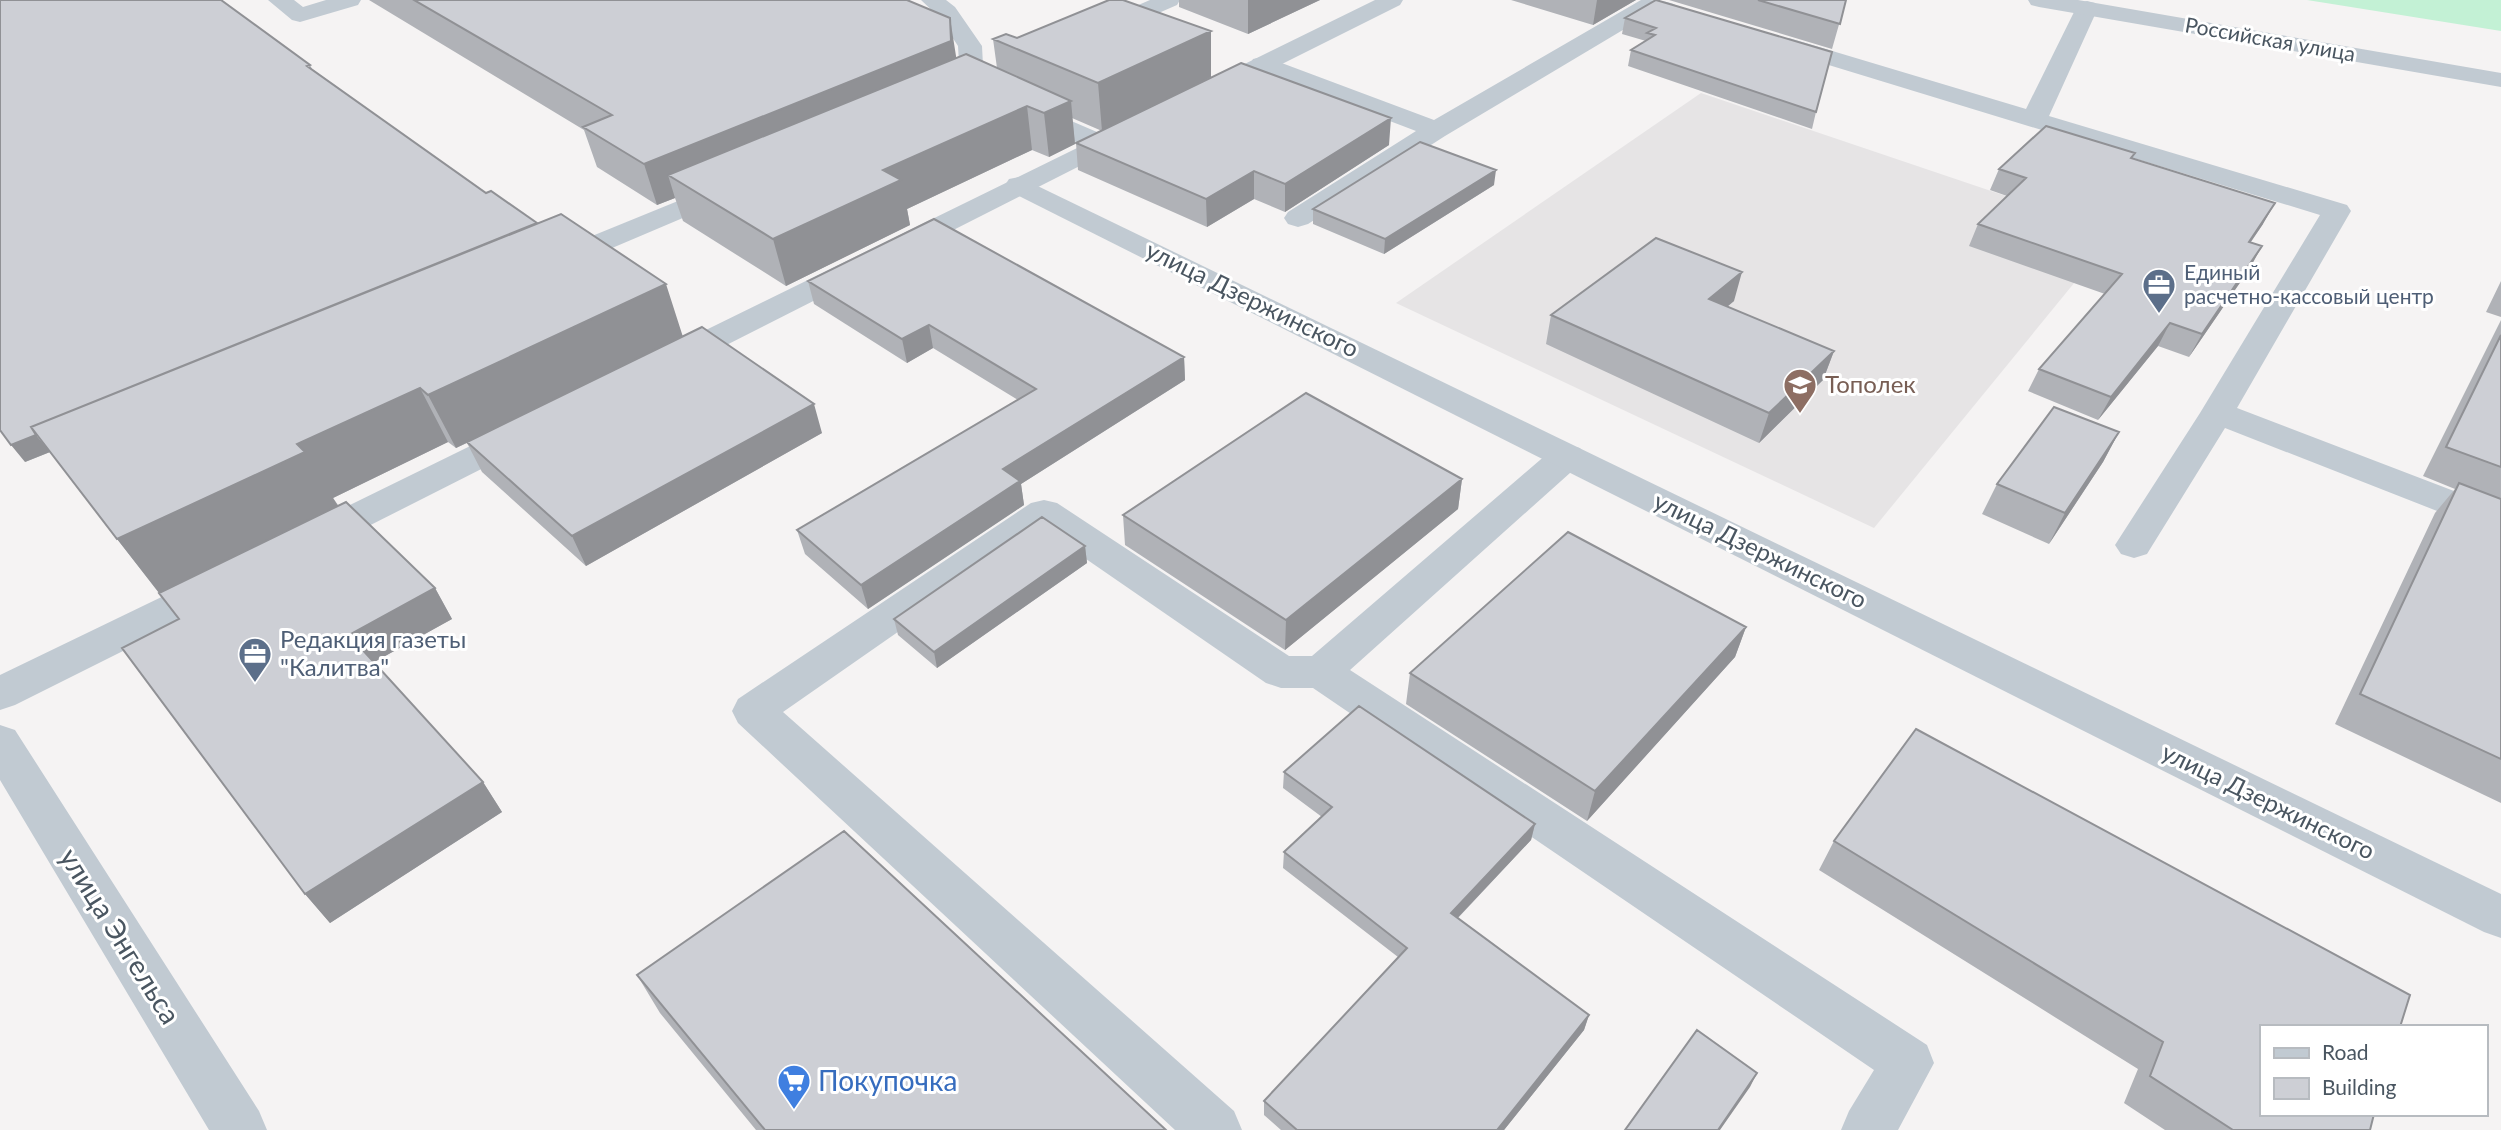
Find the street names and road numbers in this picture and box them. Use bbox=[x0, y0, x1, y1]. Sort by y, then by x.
street label: Российская улица bbox=[2183, 11, 2357, 66]
street label: улица Дзержинского bbox=[1142, 235, 1364, 363]
street label: улица Дзержинского bbox=[1650, 486, 1872, 614]
street label: улица Дзержинского bbox=[2158, 737, 2380, 865]
street label: улица Энгельса bbox=[53, 841, 188, 1030]

